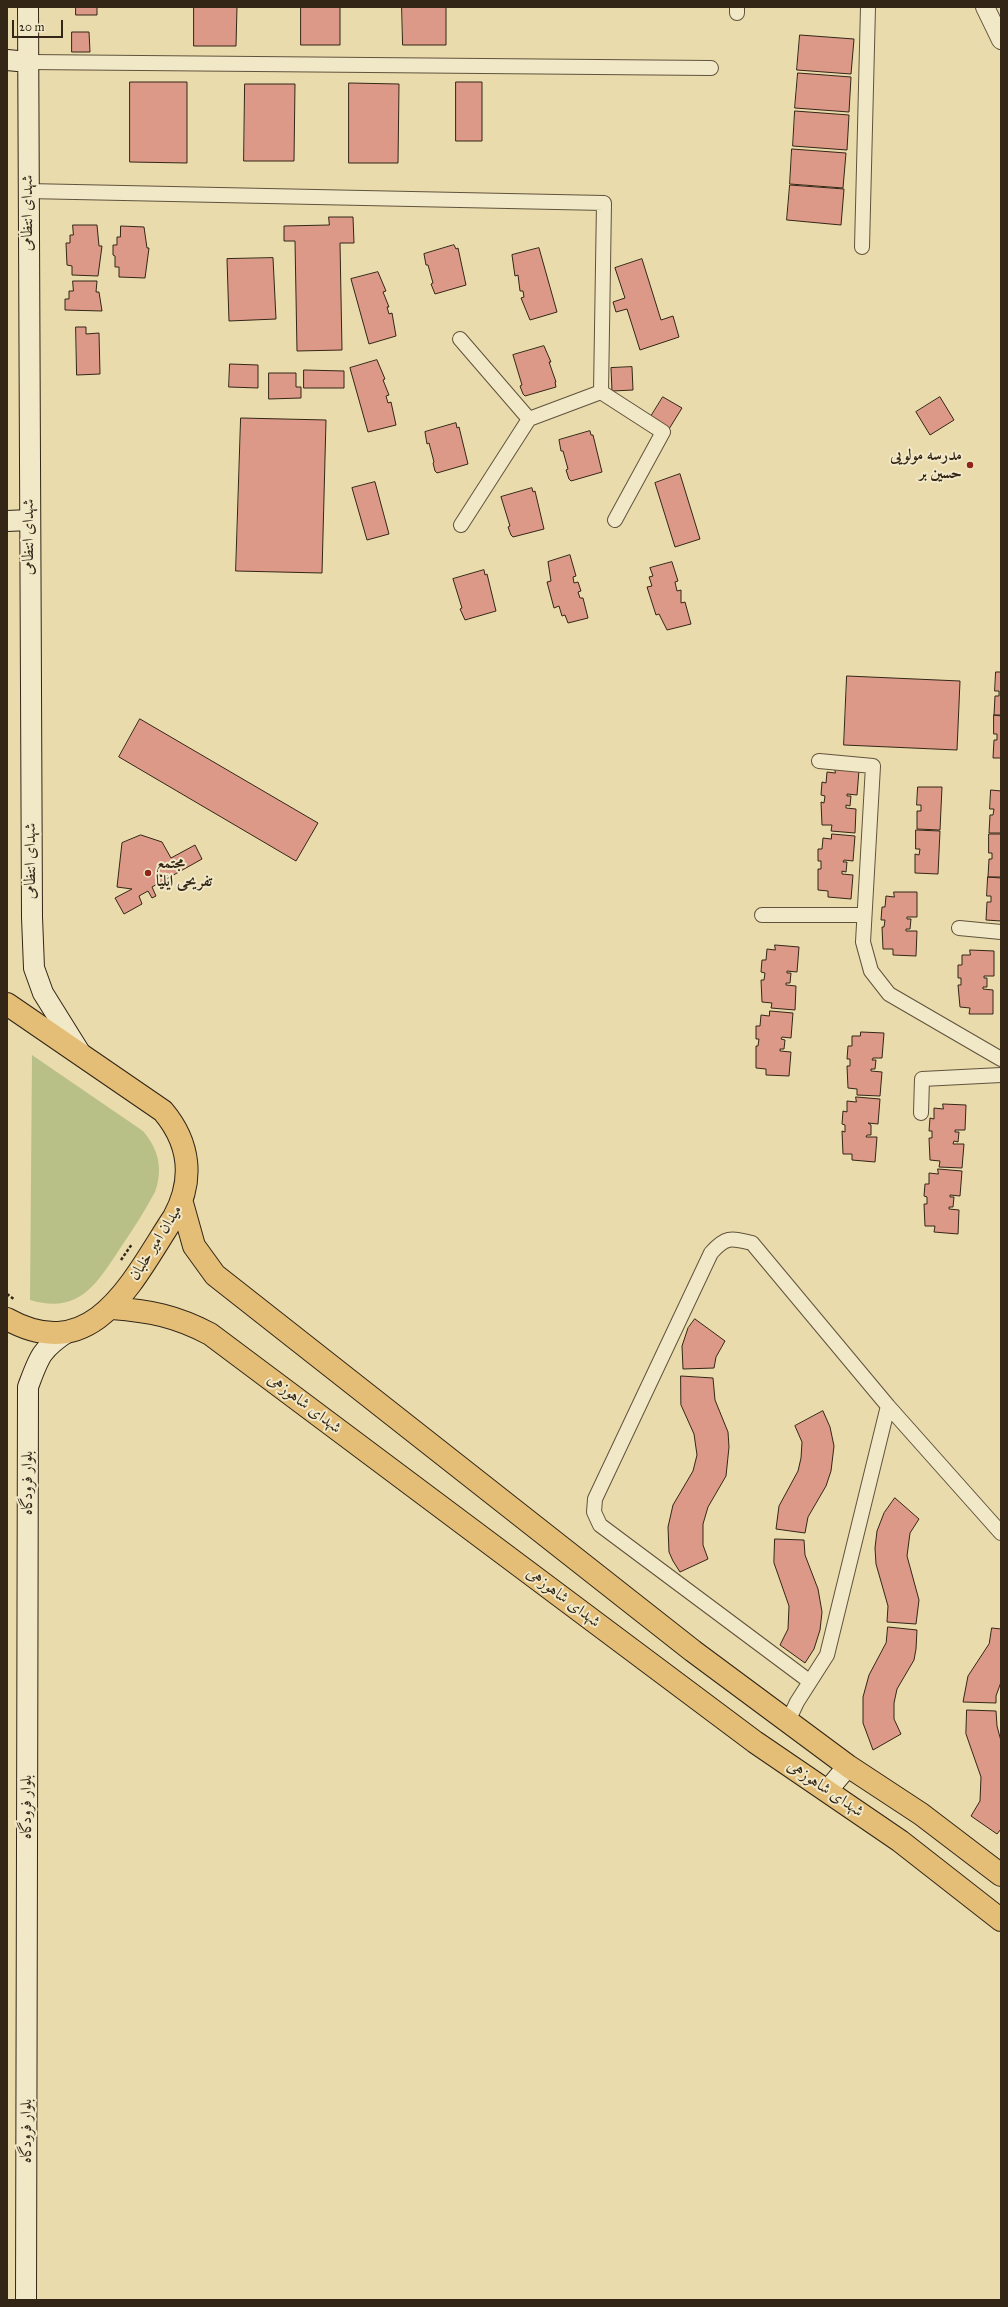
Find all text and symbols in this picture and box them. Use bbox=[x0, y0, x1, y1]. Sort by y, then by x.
scale bar bbox=[14, 12, 65, 38]
text: 20 m bbox=[19, 20, 45, 34]
street label: شهدای انتظامی bbox=[18, 175, 38, 251]
place label: مدرسه مولویی حسین بر bbox=[890, 446, 962, 484]
marker: مدرسه مولویی حسین بر bbox=[965, 460, 975, 470]
street label: شهدای انتظامی bbox=[19, 499, 39, 575]
street label: شهدای انتظامی bbox=[21, 823, 41, 899]
place label: مجتمع تفریحی ایلیا bbox=[156, 854, 212, 892]
marker: مجتمع تفریحی ایلیا bbox=[143, 868, 153, 878]
street label: میدان امیر خلبان bbox=[125, 1202, 187, 1284]
street label: شهدای شاهوزهی bbox=[263, 1370, 345, 1438]
street label: بلوار فرودگاه bbox=[18, 1451, 38, 1515]
street label: شهدای شاهوزهی bbox=[522, 1564, 604, 1632]
street label: شهدای شاهوزهی bbox=[783, 1756, 867, 1822]
street label: بلوار فرودگاه bbox=[17, 1775, 37, 1839]
street label: بلوار فرودگاه bbox=[17, 2099, 37, 2163]

